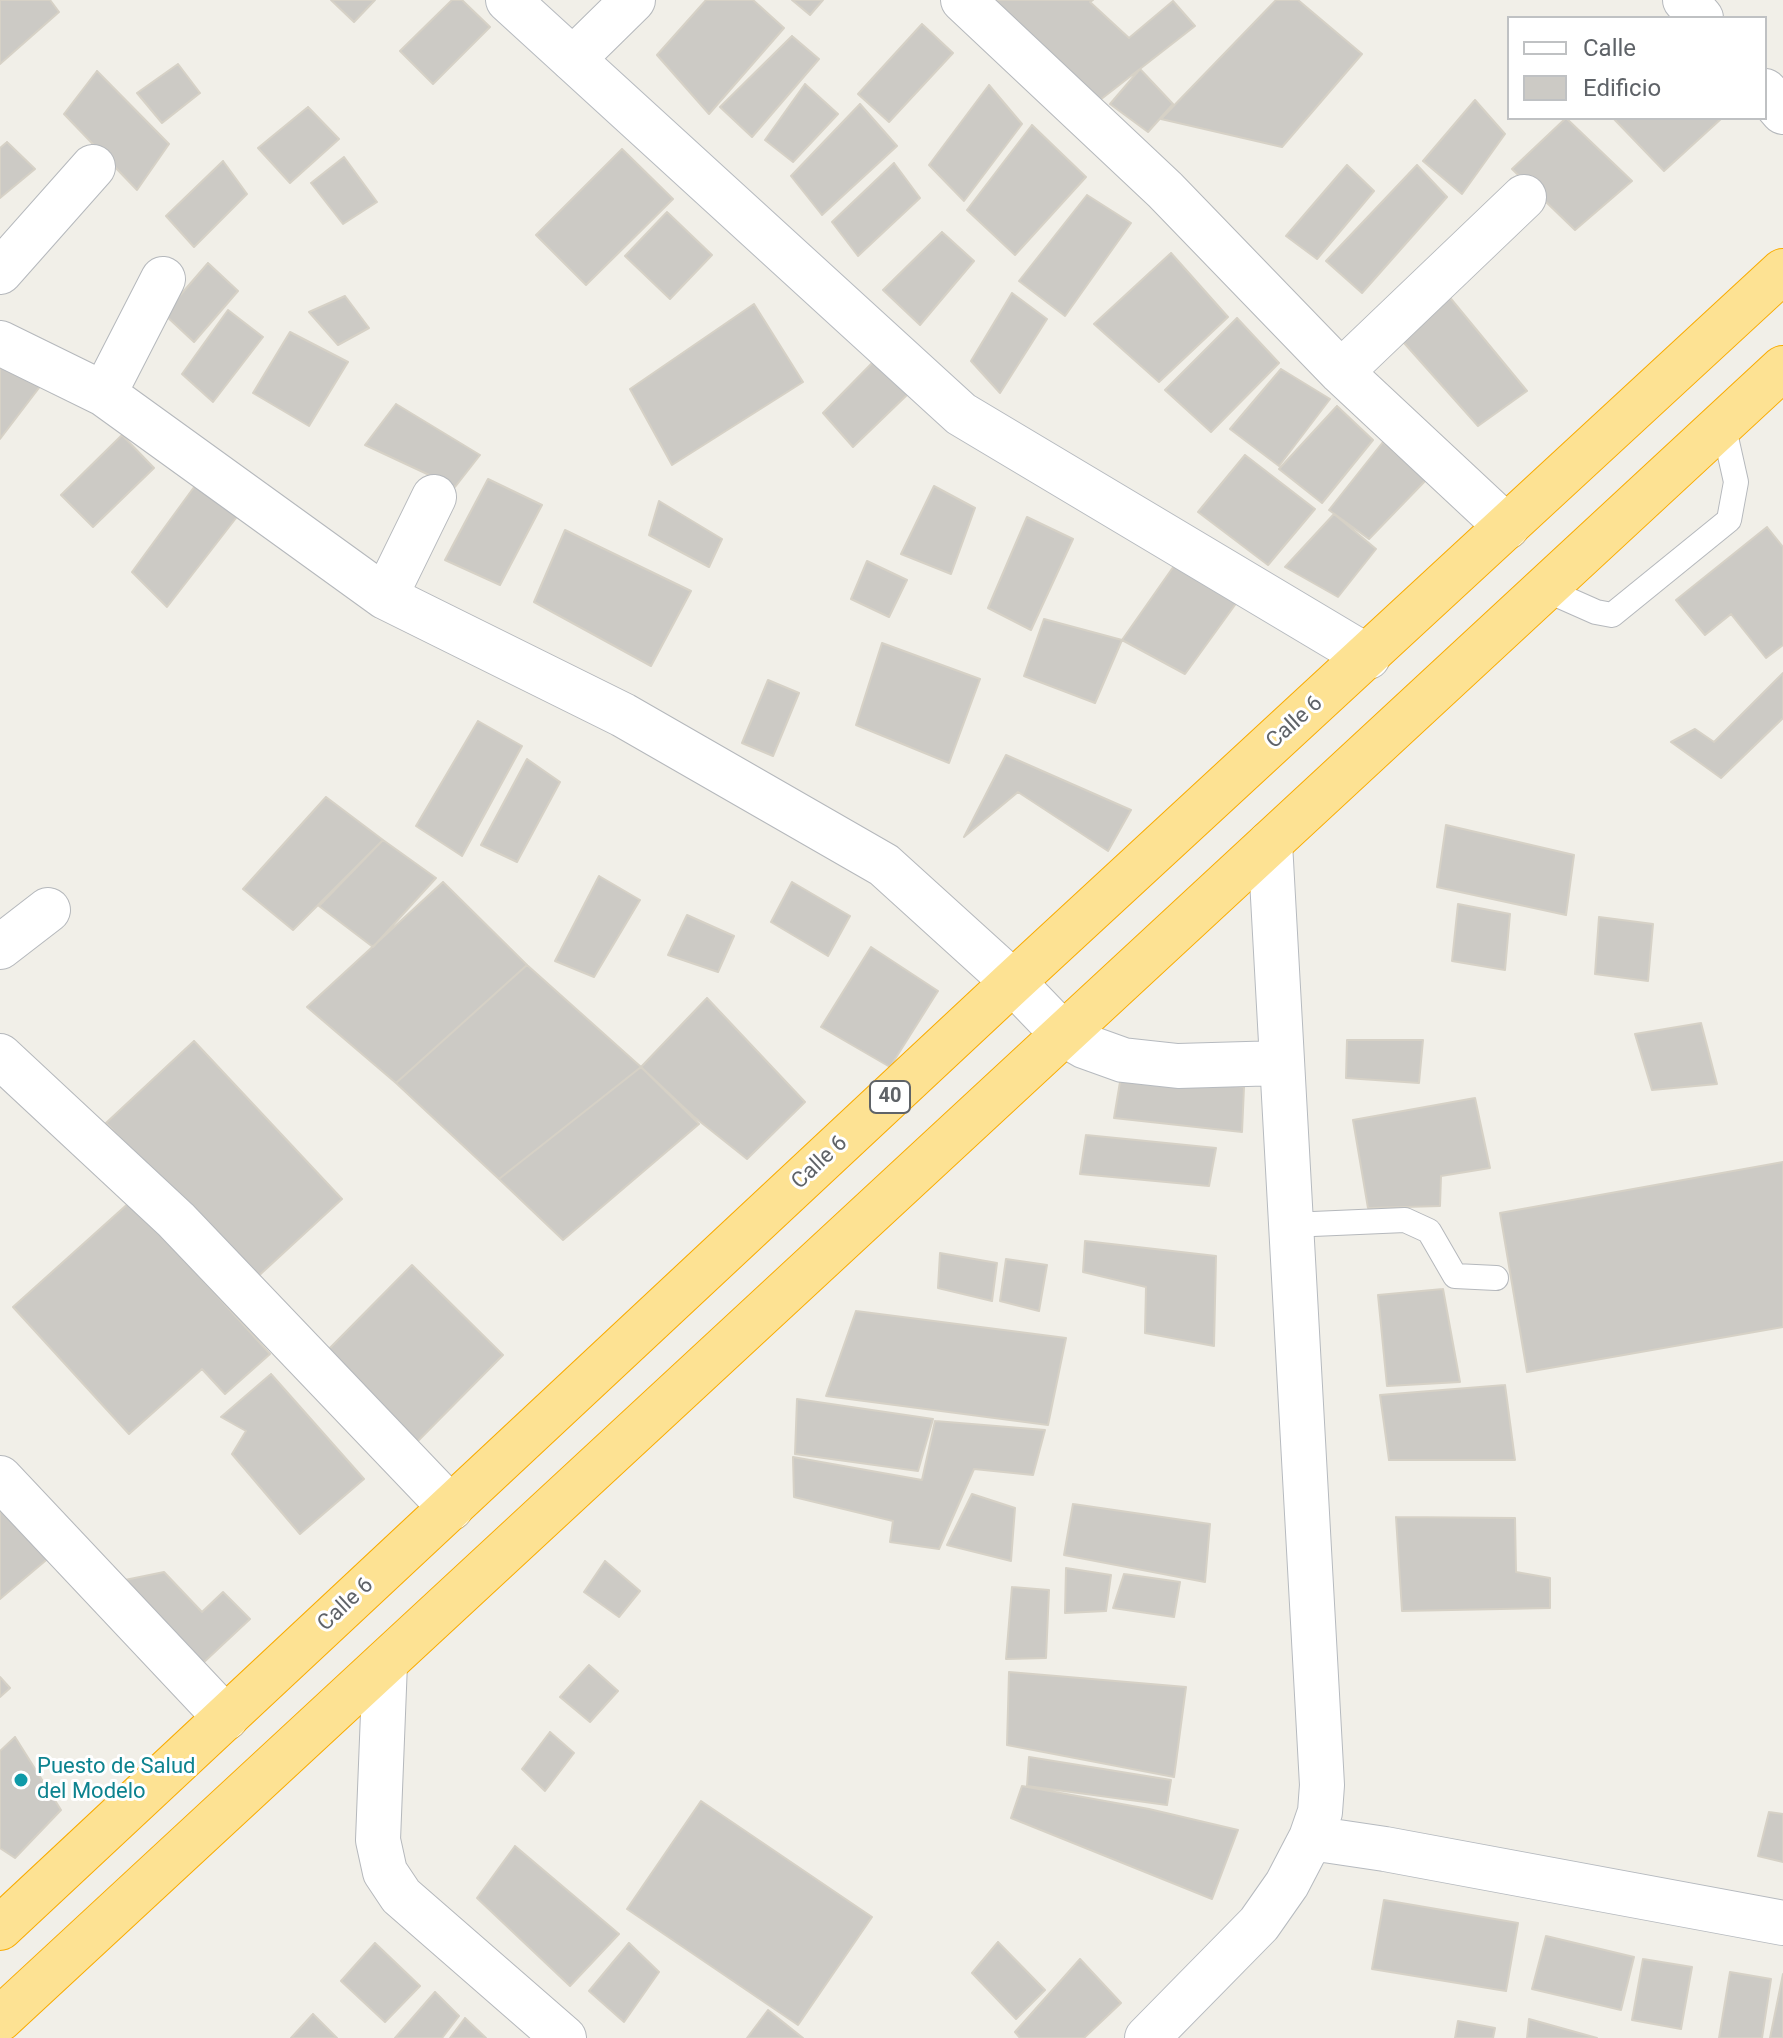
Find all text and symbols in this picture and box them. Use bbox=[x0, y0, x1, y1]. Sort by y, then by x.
legend bbox=[1507, 16, 1767, 120]
text: Calle bbox=[1583, 34, 1636, 62]
text: Edificio bbox=[1583, 74, 1661, 102]
street label: Calle 6 bbox=[1261, 691, 1329, 755]
road number: 40 bbox=[870, 1081, 910, 1113]
street label: Calle 6 bbox=[787, 1131, 853, 1195]
street label: Calle 6 bbox=[313, 1573, 379, 1637]
place label: Puesto de Salud del Modelo bbox=[37, 1754, 195, 1806]
marker: Puesto de Salud del Modelo bbox=[12, 1771, 30, 1789]

